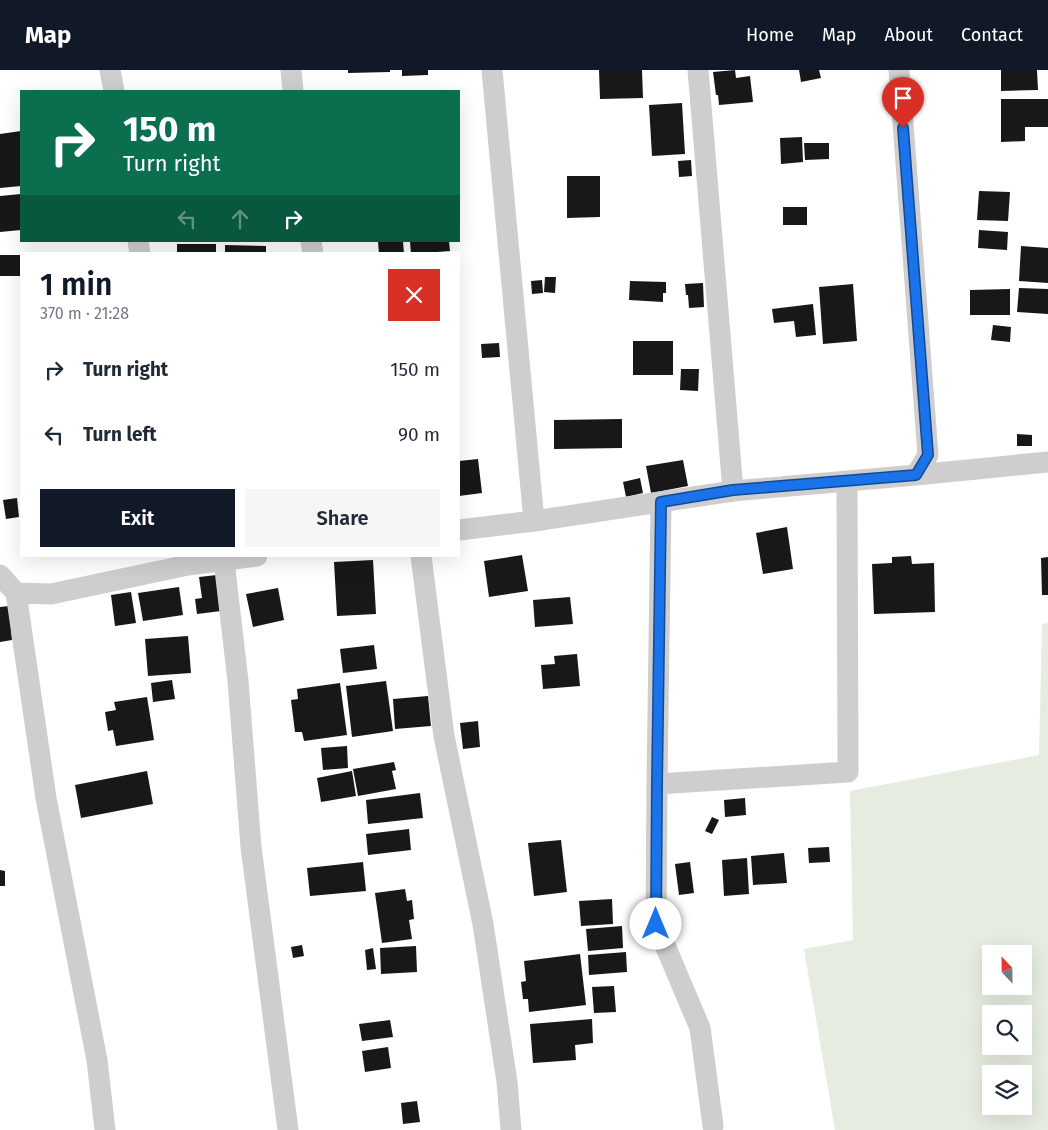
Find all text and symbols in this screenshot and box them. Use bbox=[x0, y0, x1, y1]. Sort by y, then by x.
text: Map bbox=[25, 21, 71, 49]
text: Home bbox=[746, 24, 794, 46]
text: Map bbox=[822, 24, 856, 46]
text: About bbox=[884, 24, 933, 46]
text: Contact bbox=[961, 24, 1023, 46]
pin bbox=[882, 77, 924, 128]
icon: arrive bbox=[889, 84, 917, 112]
text: 150 m bbox=[123, 108, 216, 150]
icon: right bbox=[40, 110, 105, 175]
text: Turn right bbox=[123, 150, 220, 177]
icon: left bbox=[173, 205, 201, 233]
icon: ahead bbox=[226, 205, 254, 233]
icon: right bbox=[279, 205, 307, 233]
text: 1 min bbox=[40, 267, 112, 303]
button: close bbox=[388, 269, 440, 321]
text: 370 m · 21:28 bbox=[40, 304, 129, 323]
icon: right bbox=[40, 356, 68, 384]
text: Turn right bbox=[83, 358, 168, 381]
text: 150 m bbox=[390, 358, 440, 381]
icon: left bbox=[40, 421, 68, 449]
text: Turn left bbox=[83, 423, 157, 446]
text: 90 m bbox=[398, 423, 440, 446]
button: Exit bbox=[40, 489, 235, 547]
button: Share bbox=[245, 489, 440, 547]
position arrow bbox=[629, 897, 681, 949]
north arrow bbox=[982, 945, 1032, 995]
map controls bbox=[982, 945, 1032, 1115]
button: search bbox=[982, 1005, 1032, 1055]
button: layers bbox=[982, 1065, 1032, 1115]

